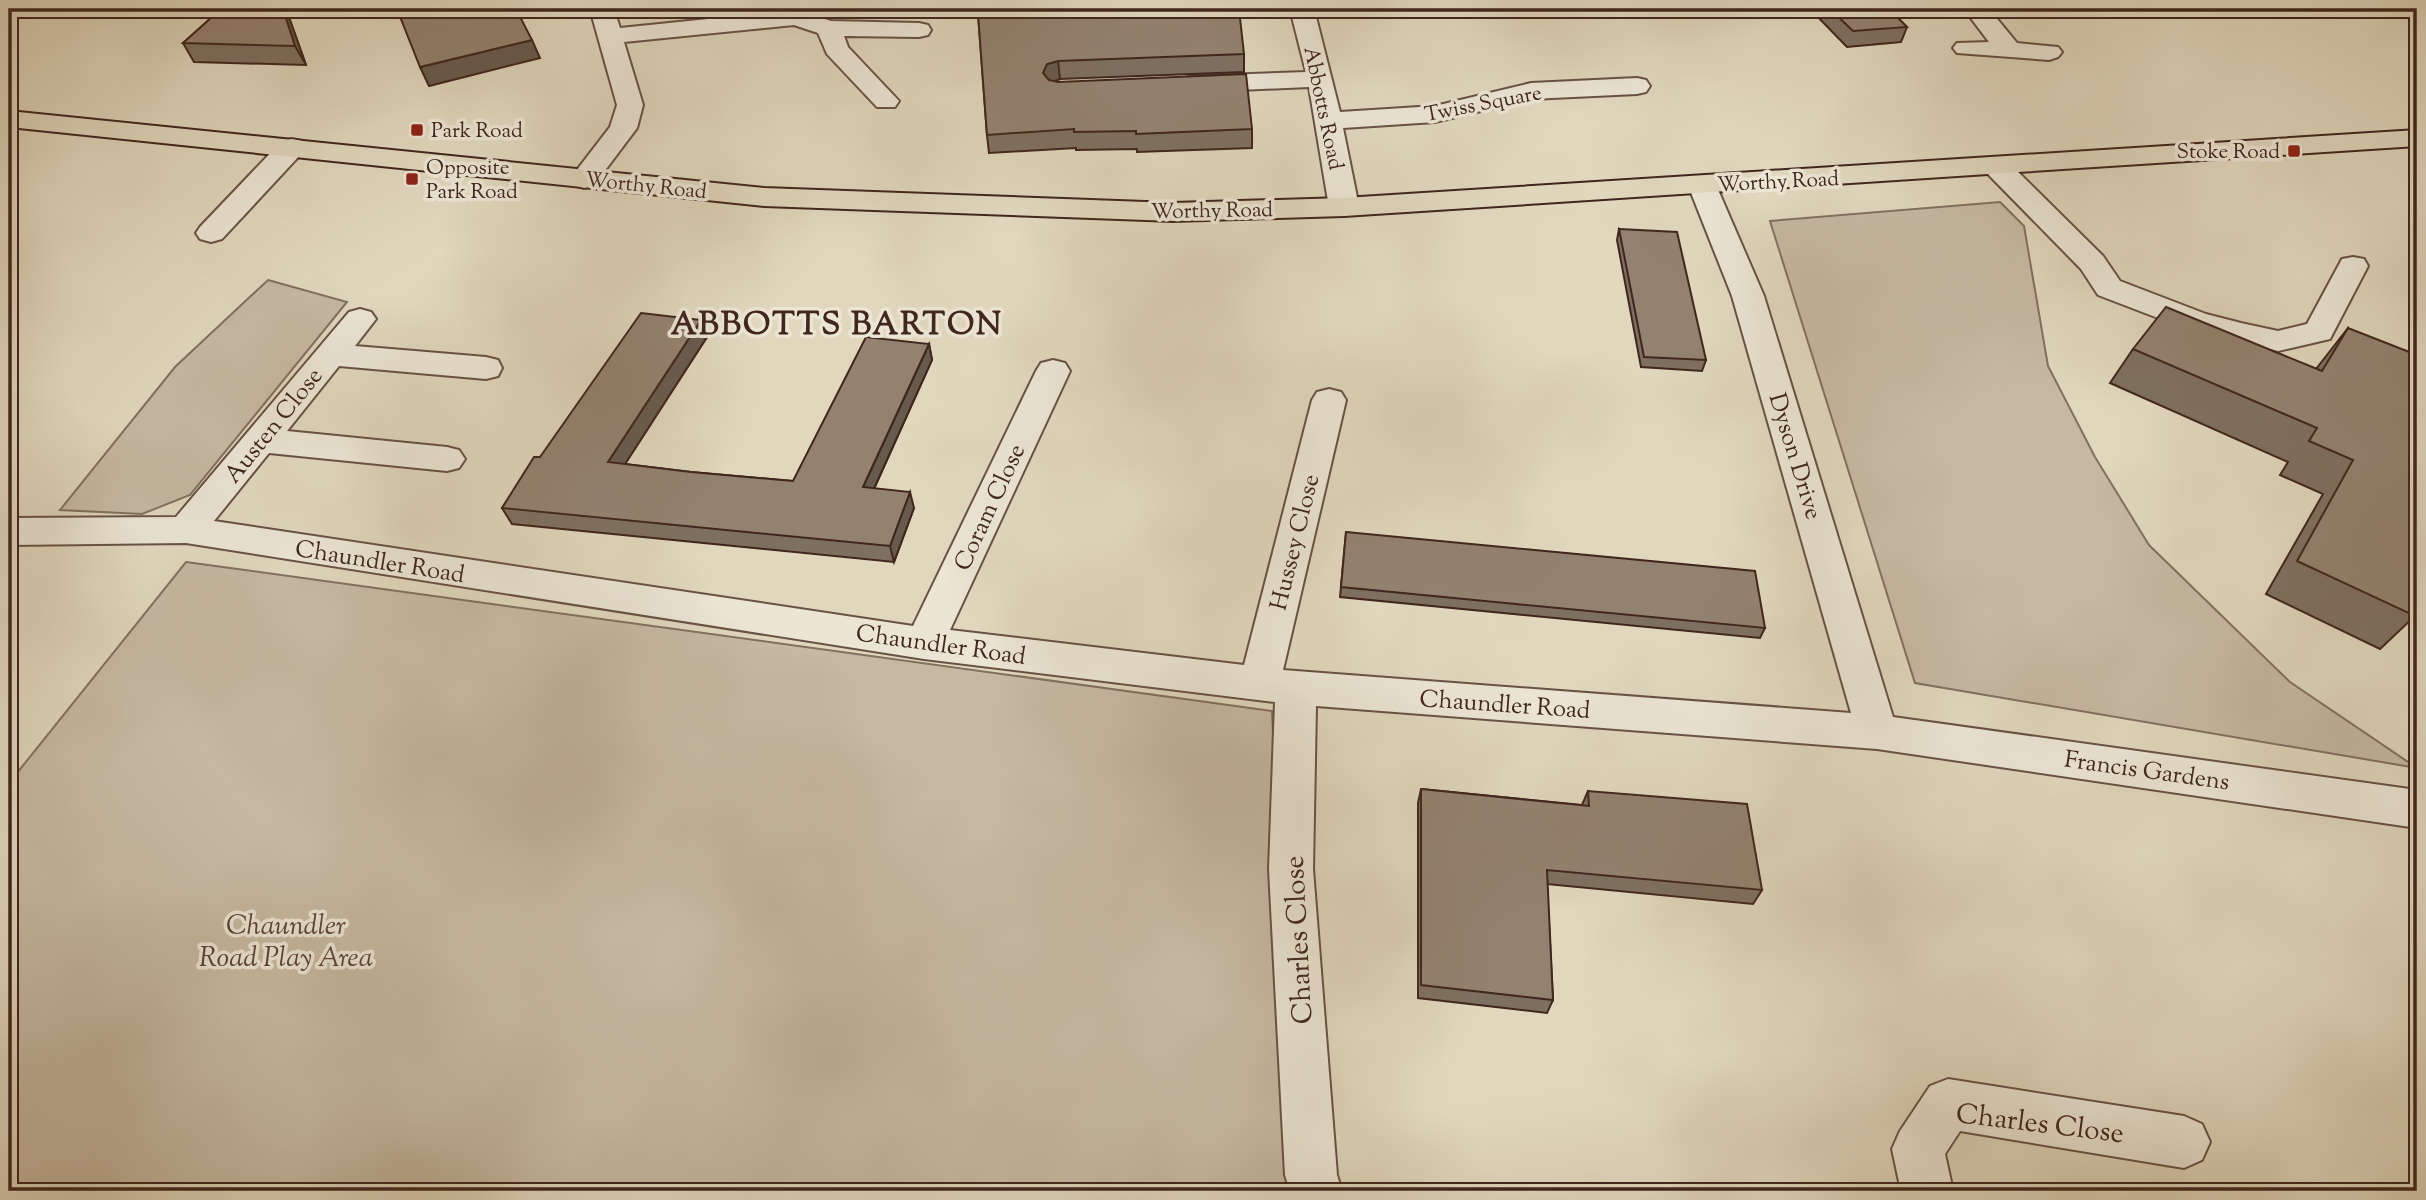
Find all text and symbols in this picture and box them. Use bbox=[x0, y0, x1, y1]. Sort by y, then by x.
street label: Abbotts Road bbox=[1294, 44, 1350, 173]
street label: Twiss Square bbox=[1422, 79, 1545, 131]
place label: Park Road bbox=[431, 117, 523, 147]
marker: Park Road bbox=[409, 122, 425, 138]
place label: Stoke Road bbox=[2176, 138, 2280, 168]
marker: Stoke Road bbox=[2286, 143, 2302, 159]
place label: Opposite Park Road bbox=[426, 154, 518, 208]
street label: Worthy Road bbox=[1716, 165, 1840, 201]
street label: Worthy Road bbox=[584, 166, 708, 208]
marker: Opposite Park Road bbox=[404, 171, 420, 187]
street label: Worthy Road bbox=[1151, 196, 1273, 228]
district label: ABBOTTS BARTON bbox=[671, 303, 1003, 349]
street label: Austen Close bbox=[217, 361, 332, 491]
street label: Dyson Drive bbox=[1759, 389, 1829, 524]
street label: Coram Close bbox=[947, 439, 1035, 577]
street label: Hussey Close bbox=[1263, 471, 1329, 614]
street label: Chaundler Road bbox=[292, 533, 467, 593]
street label: Chaundler Road bbox=[854, 617, 1028, 675]
street label: Chaundler Road bbox=[1418, 683, 1592, 729]
street label: Francis Gardens bbox=[2062, 744, 2232, 800]
street label: Charles Close bbox=[1276, 854, 1324, 1025]
park label: Chaundler Road Play Area bbox=[199, 907, 373, 979]
street label: Charles Close bbox=[1953, 1095, 2126, 1155]

